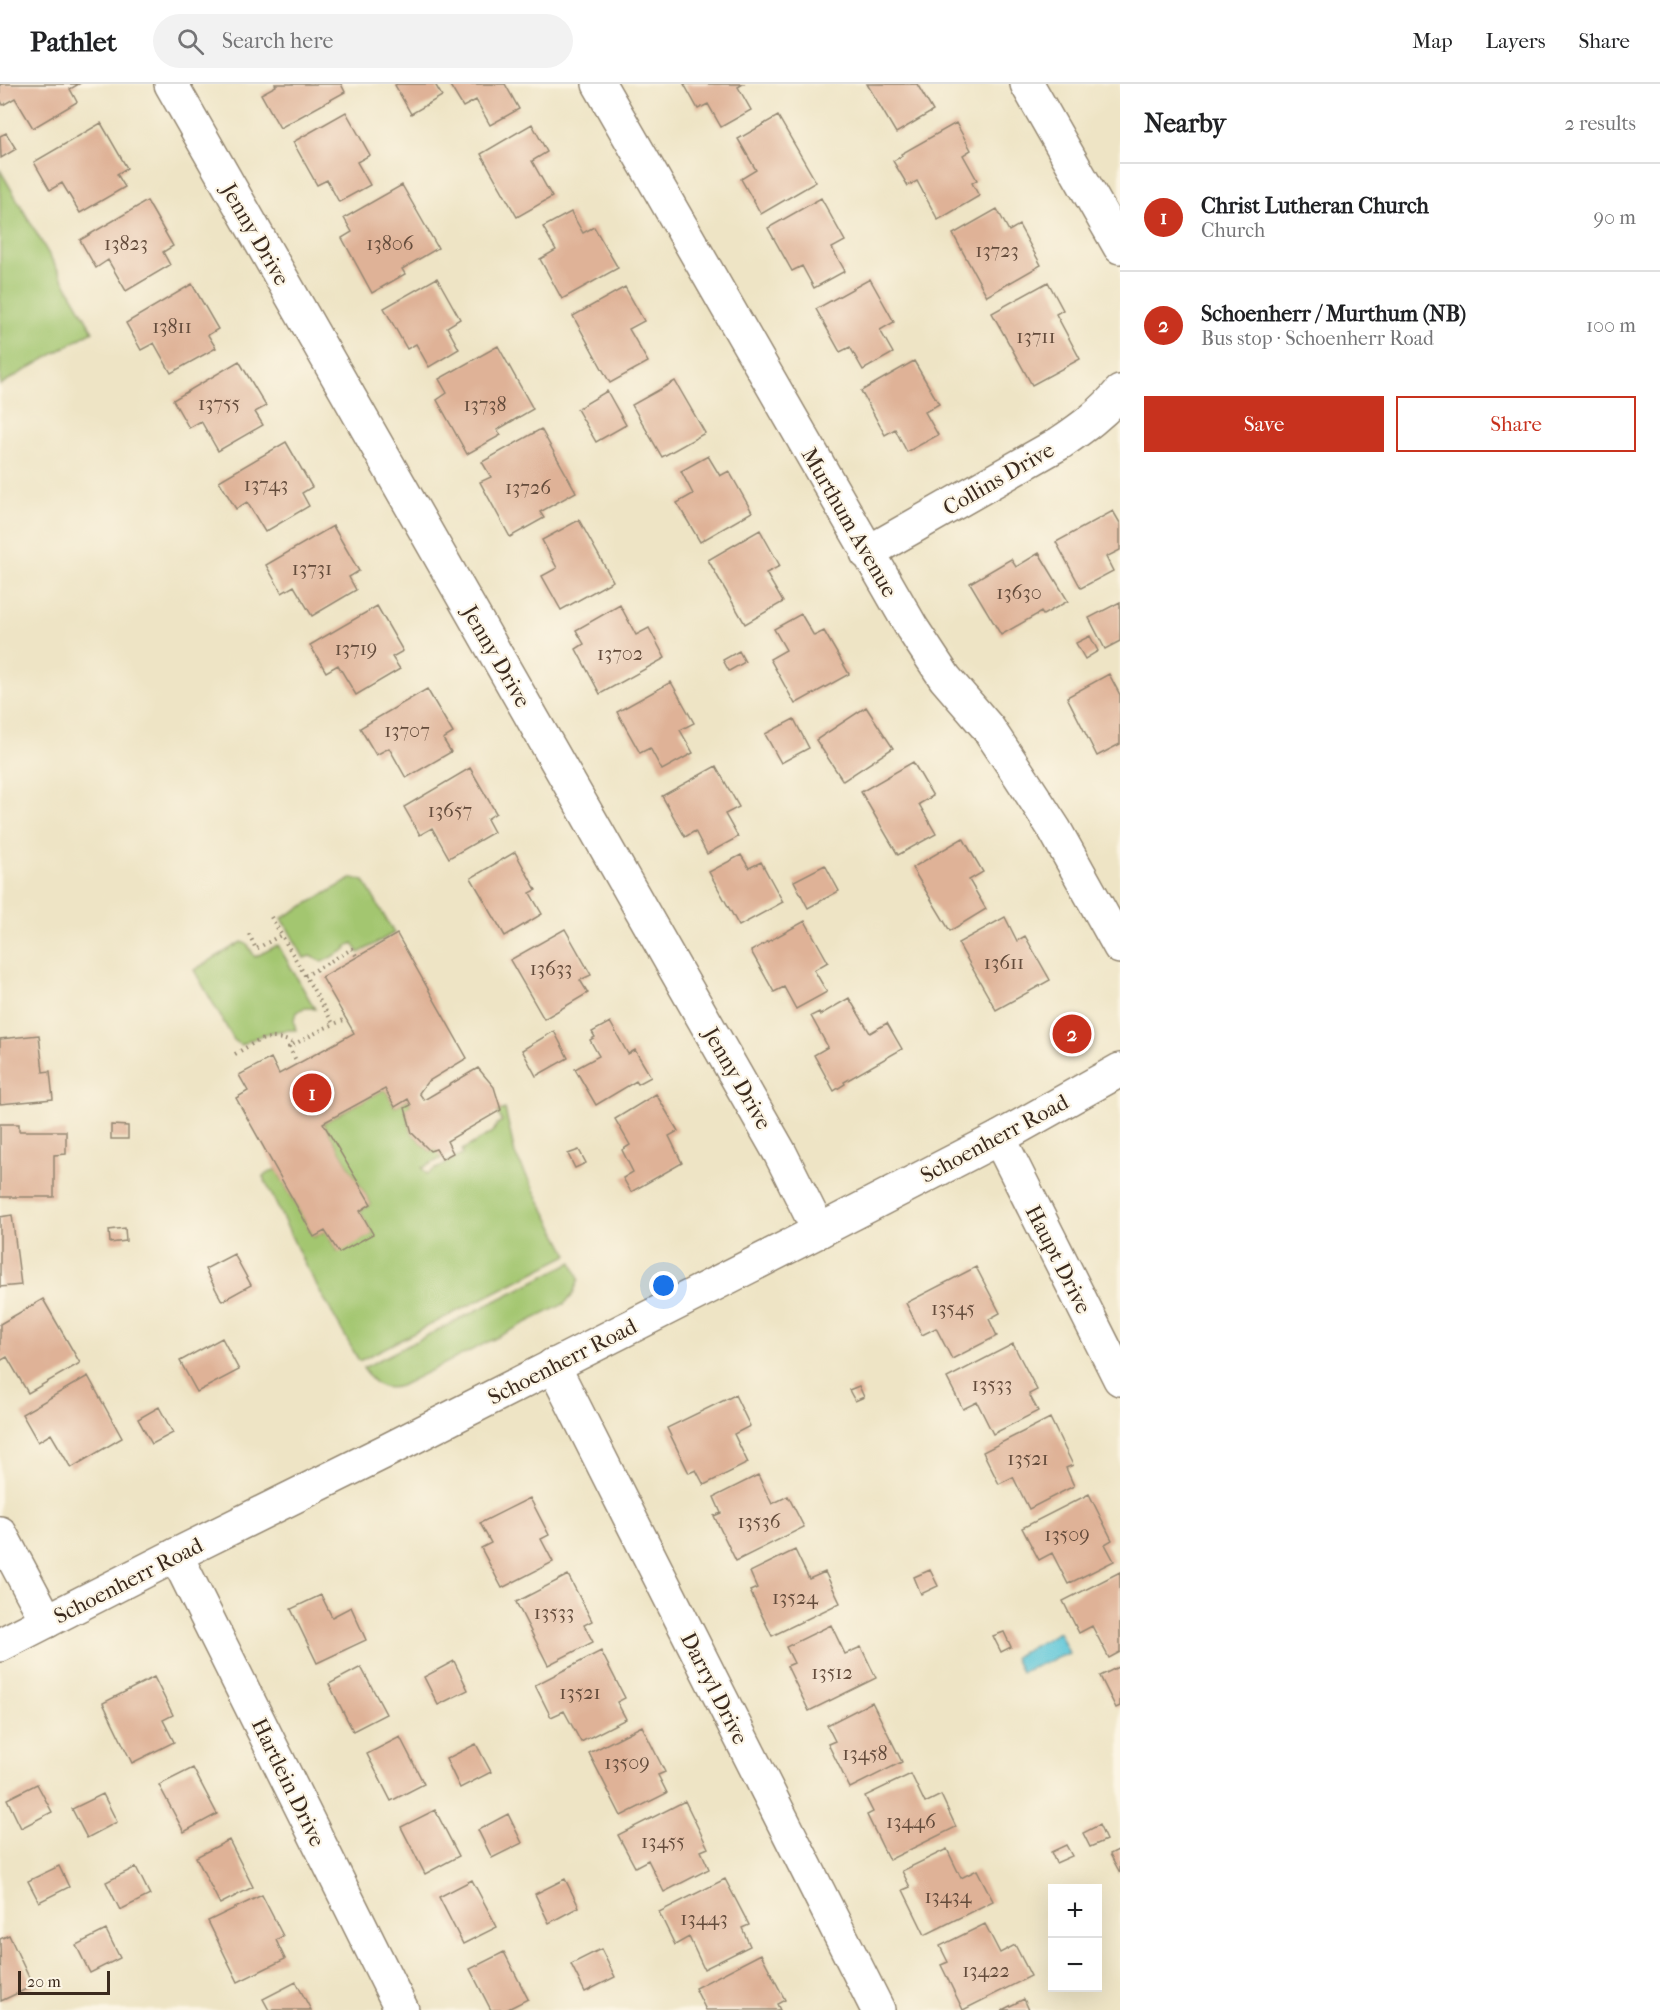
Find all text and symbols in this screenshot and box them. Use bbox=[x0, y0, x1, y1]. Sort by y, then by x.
search box bbox=[153, 14, 573, 68]
text: Pathlet bbox=[30, 25, 117, 58]
icon: search bbox=[174, 25, 207, 58]
text: Search here bbox=[222, 28, 333, 54]
text: Map bbox=[1412, 29, 1453, 53]
text: Layers bbox=[1486, 29, 1545, 53]
text: Share bbox=[1578, 29, 1630, 53]
text: Nearby bbox=[1144, 108, 1226, 139]
text: 2 results bbox=[1565, 112, 1636, 135]
street label: Jenny Drive bbox=[214, 177, 295, 290]
text: Christ Lutheran Church bbox=[1201, 193, 1429, 219]
text: 1 bbox=[1160, 206, 1167, 229]
text: 90 m bbox=[1594, 206, 1636, 229]
text: Church bbox=[1201, 219, 1265, 242]
house number: 13823 bbox=[104, 232, 148, 255]
house number: 13806 bbox=[366, 232, 414, 255]
house number: 13723 bbox=[975, 239, 1019, 262]
text: Schoenherr / Murthum (NB) bbox=[1201, 301, 1466, 327]
text: 2 bbox=[1158, 314, 1169, 337]
text: 100 m bbox=[1586, 314, 1636, 337]
house number: 13811 bbox=[152, 315, 192, 338]
house number: 13711 bbox=[1016, 325, 1056, 348]
text: Bus stop · Schoenherr Road bbox=[1201, 327, 1434, 350]
house number: 13755 bbox=[198, 392, 240, 415]
house number: 13738 bbox=[463, 393, 507, 416]
button: Save bbox=[1144, 396, 1384, 452]
button: Share bbox=[1396, 396, 1636, 452]
street label: Collins Drive bbox=[938, 437, 1059, 521]
street label: Murthum Avenue bbox=[796, 443, 902, 602]
house number: 13743 bbox=[244, 473, 288, 496]
house number: 13726 bbox=[505, 476, 551, 499]
house number: 13731 bbox=[292, 557, 332, 580]
house number: 13630 bbox=[996, 581, 1042, 604]
street label: Jenny Drive bbox=[455, 599, 536, 712]
house number: 13719 bbox=[335, 637, 377, 660]
house number: 13702 bbox=[597, 642, 643, 665]
house number: 13707 bbox=[384, 719, 430, 742]
house number: 13657 bbox=[428, 799, 473, 822]
house number: 13611 bbox=[984, 951, 1024, 974]
house number: 13633 bbox=[530, 957, 572, 980]
pin: 2 bbox=[1052, 1012, 1092, 1056]
street label: Jenny Drive bbox=[696, 1021, 777, 1134]
pin: 1 bbox=[292, 1070, 332, 1116]
street label: Schoenherr Road bbox=[916, 1089, 1074, 1189]
street label: Haupt Drive bbox=[1020, 1201, 1097, 1318]
your location bbox=[649, 1271, 678, 1300]
house number: 13545 bbox=[931, 1297, 975, 1320]
street label: Schoenherr Road bbox=[484, 1313, 642, 1411]
house number: 13533 bbox=[972, 1373, 1012, 1396]
house number: 13521 bbox=[1007, 1447, 1049, 1470]
house number: 13536 bbox=[737, 1510, 781, 1533]
house number: 13509 bbox=[1044, 1523, 1090, 1546]
street label: Schoenherr Road bbox=[50, 1532, 208, 1630]
house number: 13524 bbox=[772, 1586, 819, 1609]
house number: 13533 bbox=[534, 1601, 574, 1624]
street label: Darryl Drive bbox=[675, 1628, 753, 1749]
house number: 13512 bbox=[811, 1661, 853, 1684]
house number: 13521 bbox=[559, 1681, 601, 1704]
street label: Hartlein Drive bbox=[246, 1714, 330, 1851]
house number: 13458 bbox=[842, 1742, 888, 1765]
house number: 13509 bbox=[604, 1751, 650, 1774]
house number: 13446 bbox=[886, 1810, 936, 1833]
house number: 13455 bbox=[641, 1830, 685, 1853]
map controls bbox=[1048, 1884, 1102, 1992]
button: + bbox=[1048, 1884, 1102, 1938]
house number: 13434 bbox=[924, 1885, 973, 1908]
house number: 13443 bbox=[680, 1907, 728, 1930]
button: − bbox=[1048, 1938, 1102, 1992]
house number: 13422 bbox=[962, 1959, 1010, 1982]
scale bar bbox=[18, 1968, 110, 1996]
text: 20 m bbox=[27, 1972, 61, 1991]

